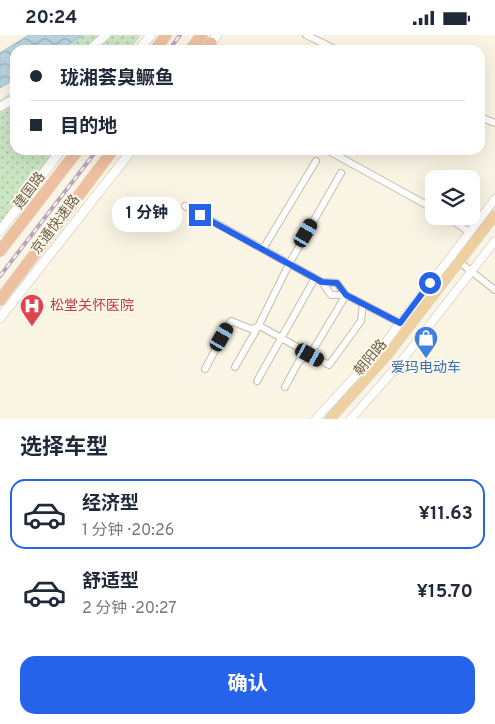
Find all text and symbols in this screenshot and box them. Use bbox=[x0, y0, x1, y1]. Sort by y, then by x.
text: 20:24 bbox=[25, 6, 78, 30]
text: 珑湘荟臭鳜鱼 bbox=[60, 67, 174, 91]
text: 目的地 bbox=[60, 115, 117, 139]
street label: 建国路 bbox=[11, 169, 49, 213]
map controls bbox=[425, 170, 480, 225]
button: layers bbox=[425, 170, 480, 225]
street label: 京通快速路 bbox=[28, 192, 84, 258]
callout: 1 分钟 bbox=[112, 197, 182, 233]
text: 1 分钟 bbox=[126, 204, 168, 224]
route end bbox=[189, 204, 211, 226]
car bbox=[292, 216, 319, 250]
route start bbox=[419, 272, 441, 294]
hospital icon: 松堂关怀医院 bbox=[19, 293, 45, 327]
place label: 松堂关怀医院 bbox=[50, 298, 134, 315]
car bbox=[208, 320, 235, 354]
shop icon: 爱玛电动车 bbox=[413, 325, 439, 359]
street label: 朝阳路 bbox=[351, 336, 391, 380]
car bbox=[293, 341, 326, 369]
place label: 爱玛电动车 bbox=[391, 359, 461, 377]
text: 选择车型 bbox=[20, 435, 108, 462]
icon: car bbox=[22, 492, 67, 537]
text: 经济型 bbox=[82, 492, 139, 516]
text: ¥11.63 bbox=[418, 502, 473, 526]
text: 1 分钟 · 20:26 bbox=[82, 521, 174, 541]
icon: car bbox=[22, 570, 67, 615]
text: 舒适型 bbox=[82, 570, 139, 594]
text: ¥15.70 bbox=[417, 580, 473, 604]
text: 2 分钟 · 20:27 bbox=[82, 599, 177, 619]
button: 确认 bbox=[20, 656, 475, 714]

